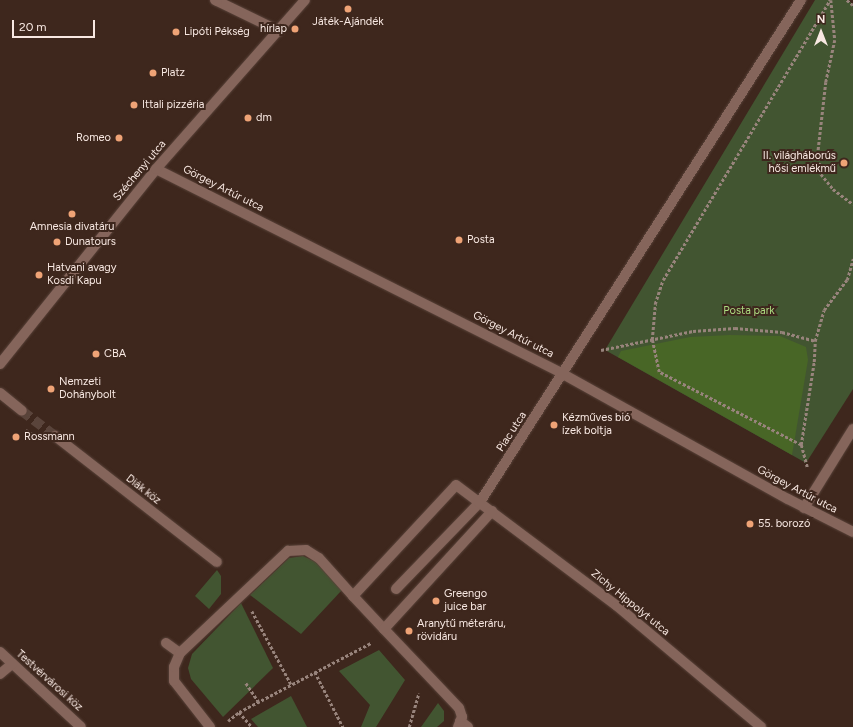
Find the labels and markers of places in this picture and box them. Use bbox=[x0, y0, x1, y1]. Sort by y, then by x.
marker: Játék-Ajándék bbox=[343, 4, 353, 14]
place label: Játék-Ajándék bbox=[312, 15, 384, 29]
place label: hírlap bbox=[260, 22, 287, 36]
marker: hírlap bbox=[290, 24, 300, 34]
place label: Lipóti Pékség bbox=[184, 25, 250, 39]
marker: Lipóti Pékség bbox=[171, 27, 181, 37]
place label: Platz bbox=[161, 66, 185, 80]
marker: Platz bbox=[148, 68, 158, 78]
place label: Ittali pizzéria bbox=[142, 98, 204, 112]
marker: Ittali pizzéria bbox=[129, 100, 139, 110]
place label: dm bbox=[256, 111, 272, 125]
marker: dm bbox=[243, 113, 253, 123]
place label: Romeo bbox=[76, 131, 111, 145]
marker: Romeo bbox=[114, 133, 124, 143]
place label: II. világháborús hősi emlékmű bbox=[763, 150, 836, 176]
marker: II. világháborús hősi emlékmű bbox=[839, 158, 849, 168]
marker: Amnesia divatáru bbox=[67, 209, 77, 219]
place label: Amnesia divatáru bbox=[30, 220, 114, 234]
place label: Posta bbox=[467, 233, 495, 247]
place label: Dunatours bbox=[65, 235, 116, 249]
marker: Posta bbox=[454, 235, 464, 245]
marker: Dunatours bbox=[52, 237, 62, 247]
place label: Hatvani avagy Kosdi Kapu bbox=[47, 262, 117, 288]
marker: Hatvani avagy Kosdi Kapu bbox=[34, 270, 44, 280]
place label: CBA bbox=[104, 347, 126, 361]
marker: CBA bbox=[91, 349, 101, 359]
place label: Nemzeti Dohánybolt bbox=[59, 376, 116, 402]
marker: Nemzeti Dohánybolt bbox=[46, 384, 56, 394]
place label: Kézműves bió ízek boltja bbox=[562, 412, 630, 438]
marker: Kézműves bió ízek boltja bbox=[549, 420, 559, 430]
place label: Rossmann bbox=[24, 430, 75, 444]
marker: Rossmann bbox=[11, 432, 21, 442]
place label: 55. borozó bbox=[758, 517, 810, 531]
marker: 55. borozó bbox=[745, 519, 755, 529]
place label: Greengo juice bar bbox=[444, 588, 487, 614]
marker: Greengo juice bar bbox=[431, 596, 441, 606]
place label: Aranytű méteráru, rövidáru bbox=[417, 618, 506, 644]
marker: Aranytű méteráru, rövidáru bbox=[404, 626, 414, 636]

